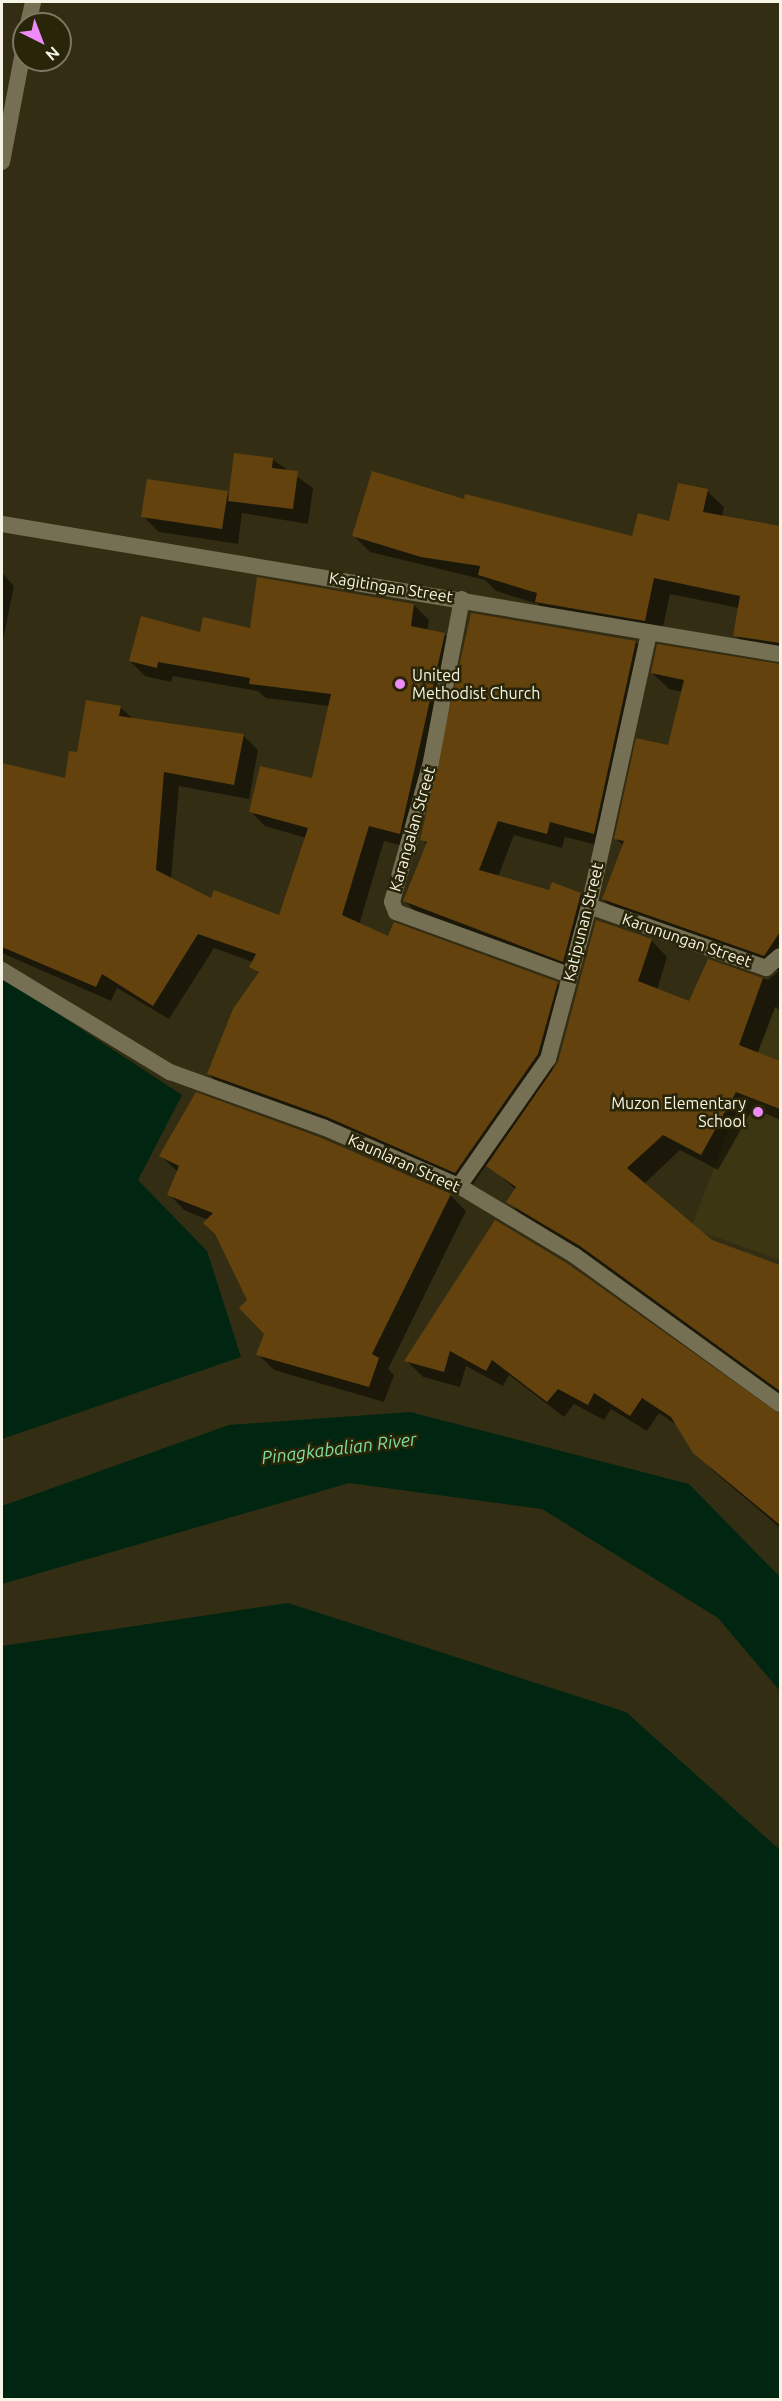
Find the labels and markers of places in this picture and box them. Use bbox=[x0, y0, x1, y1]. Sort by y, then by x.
place label: United Methodist Church bbox=[412, 665, 540, 703]
marker: United Methodist Church bbox=[393, 677, 407, 691]
place label: Muzon Elementary School bbox=[611, 1093, 746, 1131]
marker: Muzon Elementary School bbox=[751, 1105, 765, 1119]

